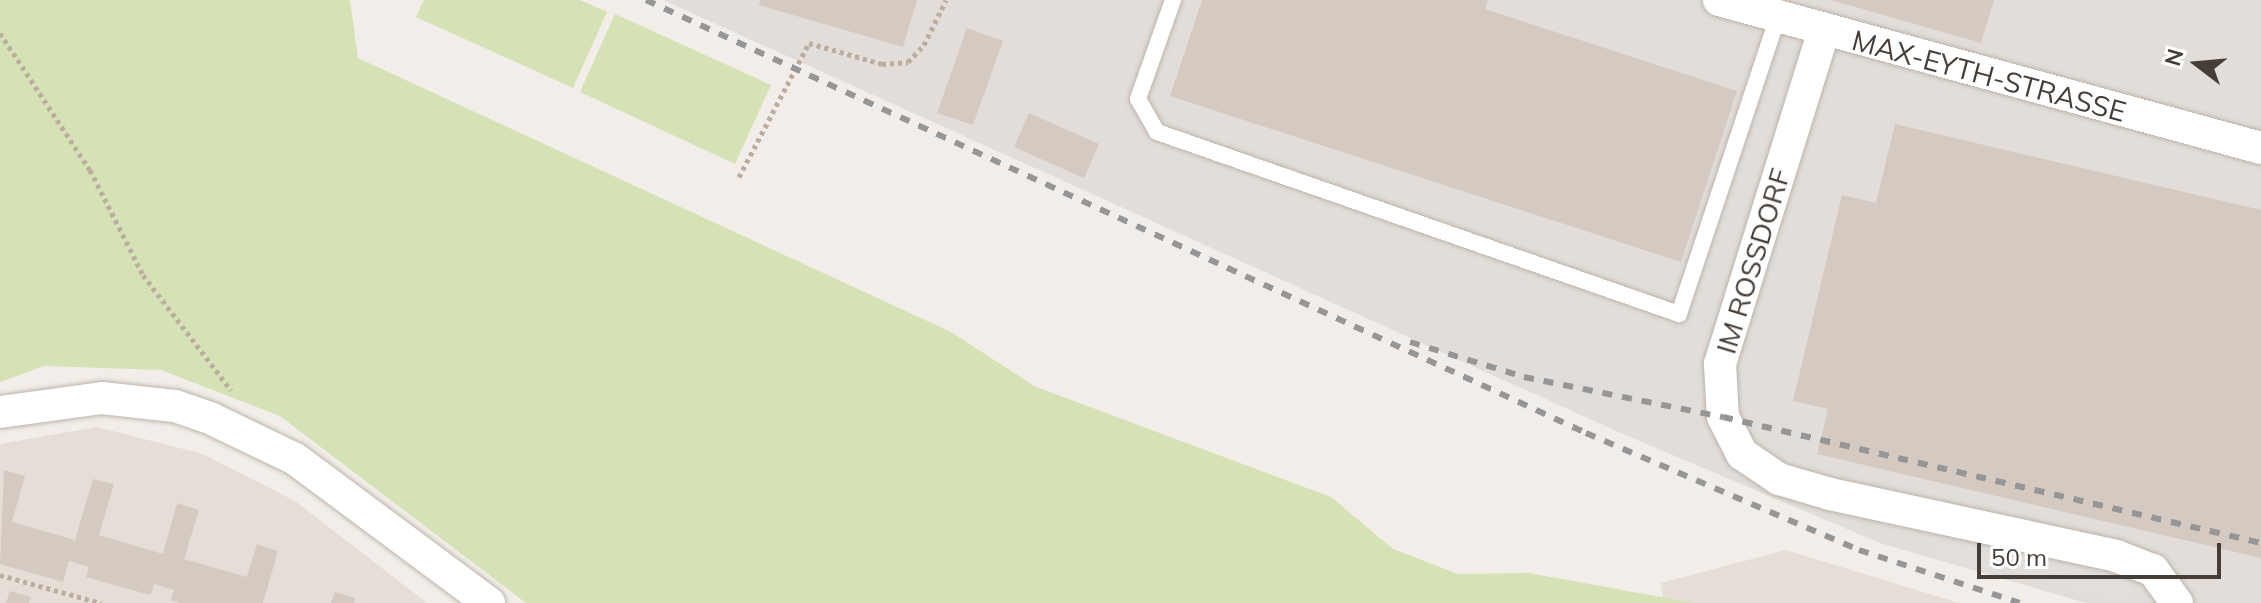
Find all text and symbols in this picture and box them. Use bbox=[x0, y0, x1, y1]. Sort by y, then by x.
street label: MAX-EYTH-STRASSE bbox=[1849, 23, 2129, 129]
north arrow bbox=[2157, 24, 2237, 104]
text: N bbox=[2158, 46, 2190, 69]
street label: IM ROSSDORF bbox=[1709, 164, 1797, 358]
scale bar bbox=[1981, 527, 2225, 577]
text: 50 m bbox=[1991, 542, 2047, 572]

